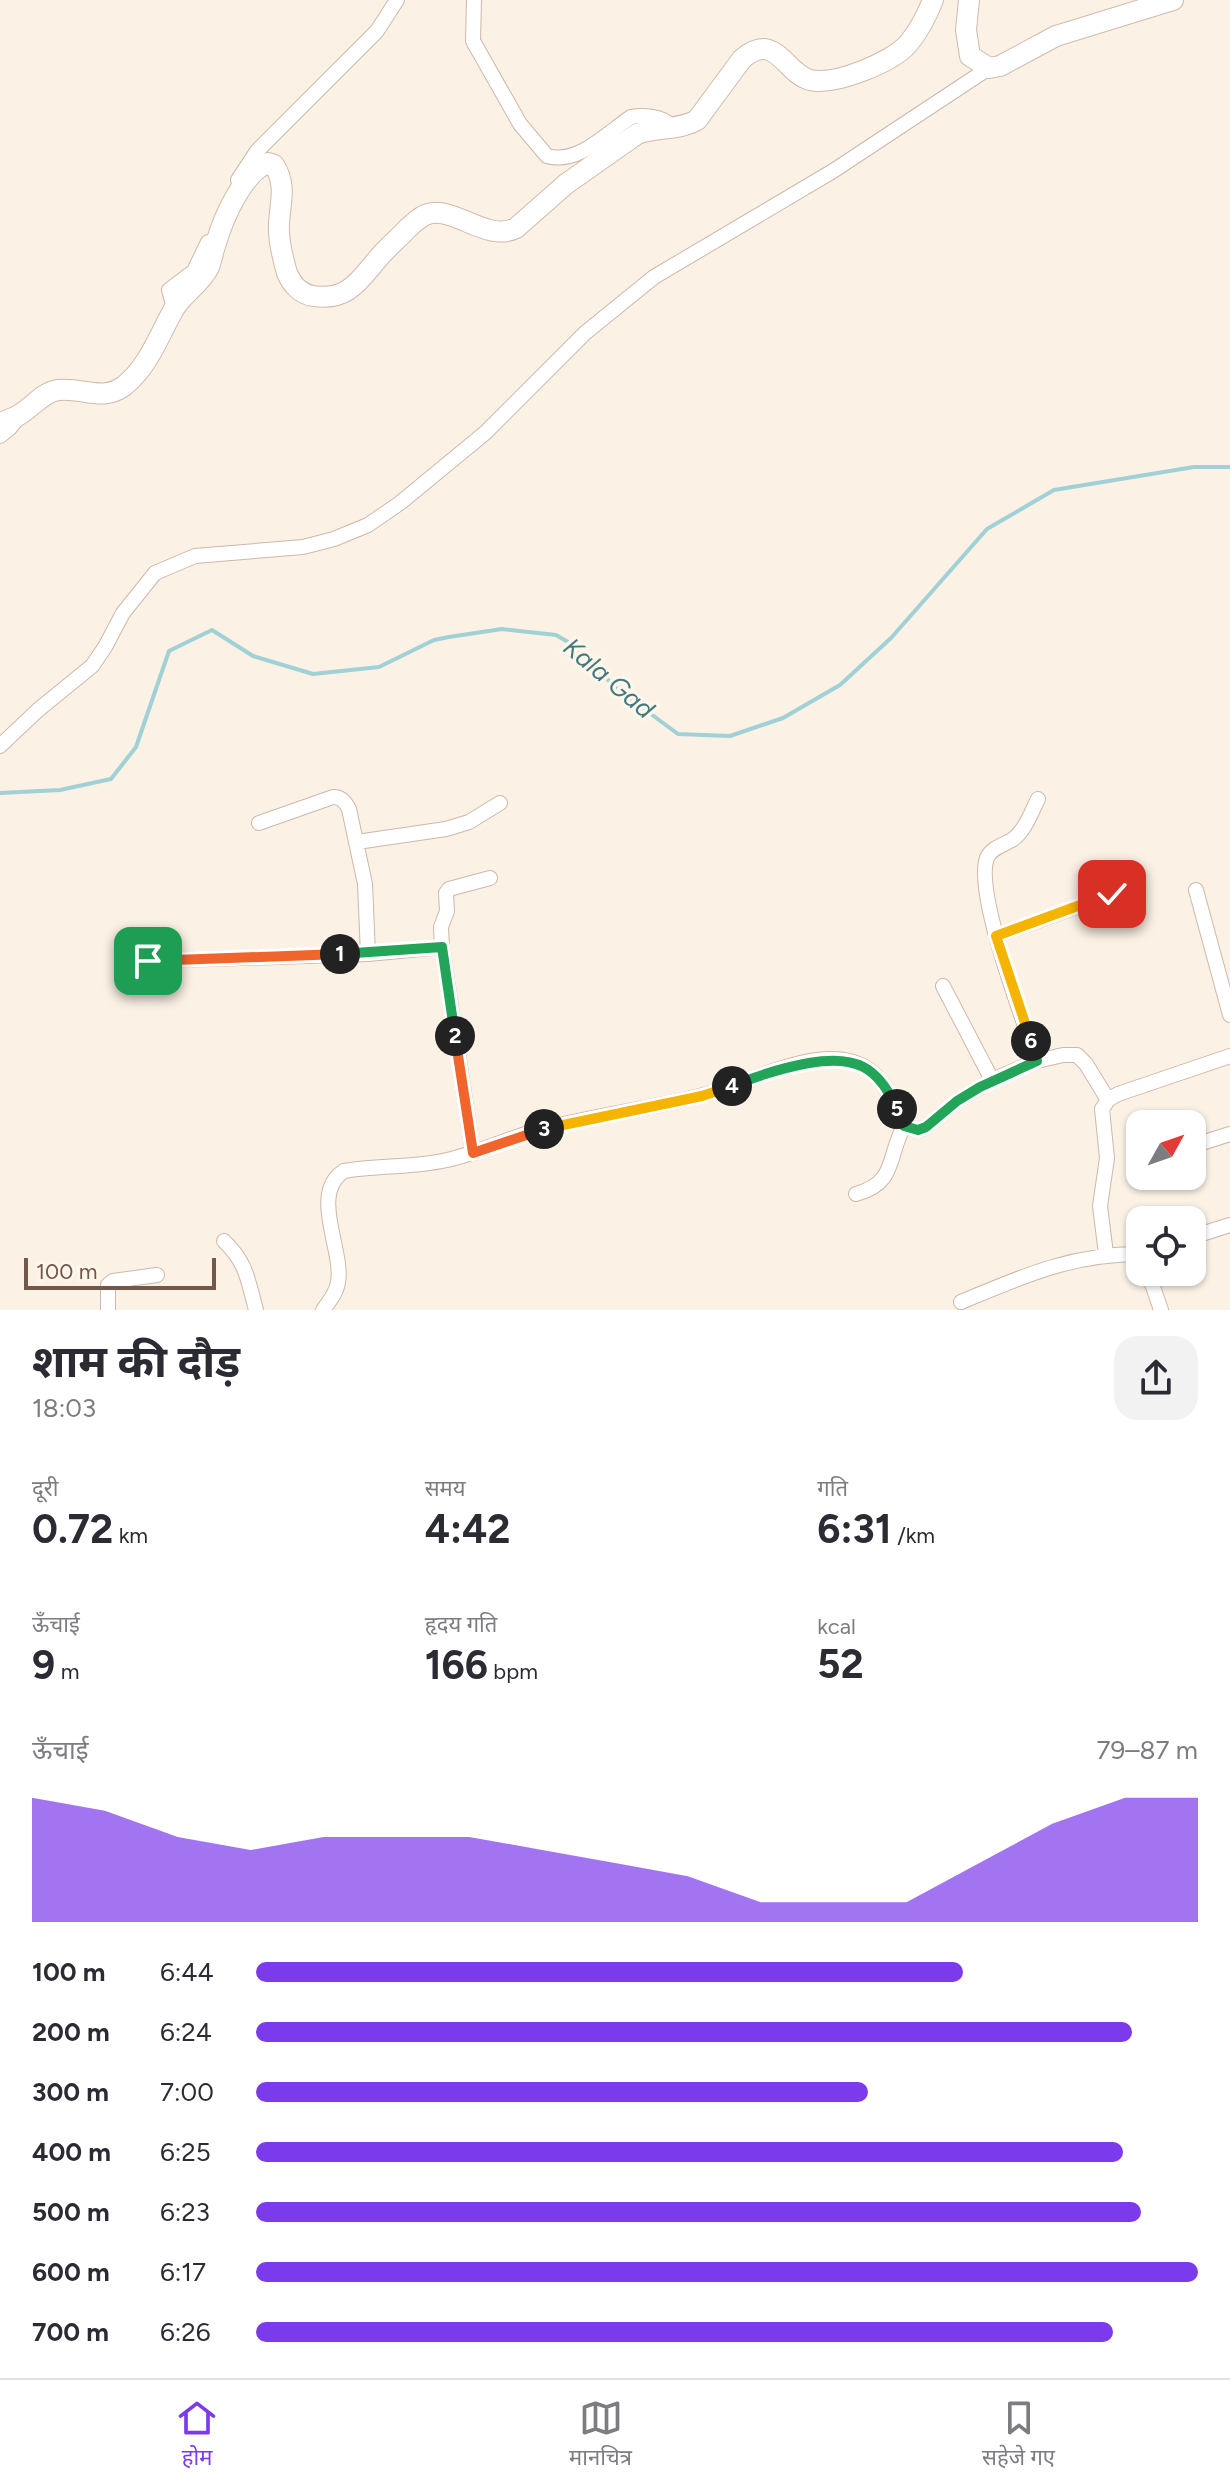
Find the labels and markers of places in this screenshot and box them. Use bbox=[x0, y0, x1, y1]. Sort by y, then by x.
pin bbox=[1078, 860, 1146, 928]
pin bbox=[114, 927, 182, 995]
pin: 1 bbox=[320, 934, 360, 974]
pin: 2 bbox=[435, 1016, 475, 1056]
pin: 6 bbox=[1011, 1021, 1051, 1061]
pin: 4 bbox=[712, 1066, 752, 1106]
pin: 5 bbox=[877, 1089, 917, 1129]
pin: 3 bbox=[524, 1109, 564, 1149]

